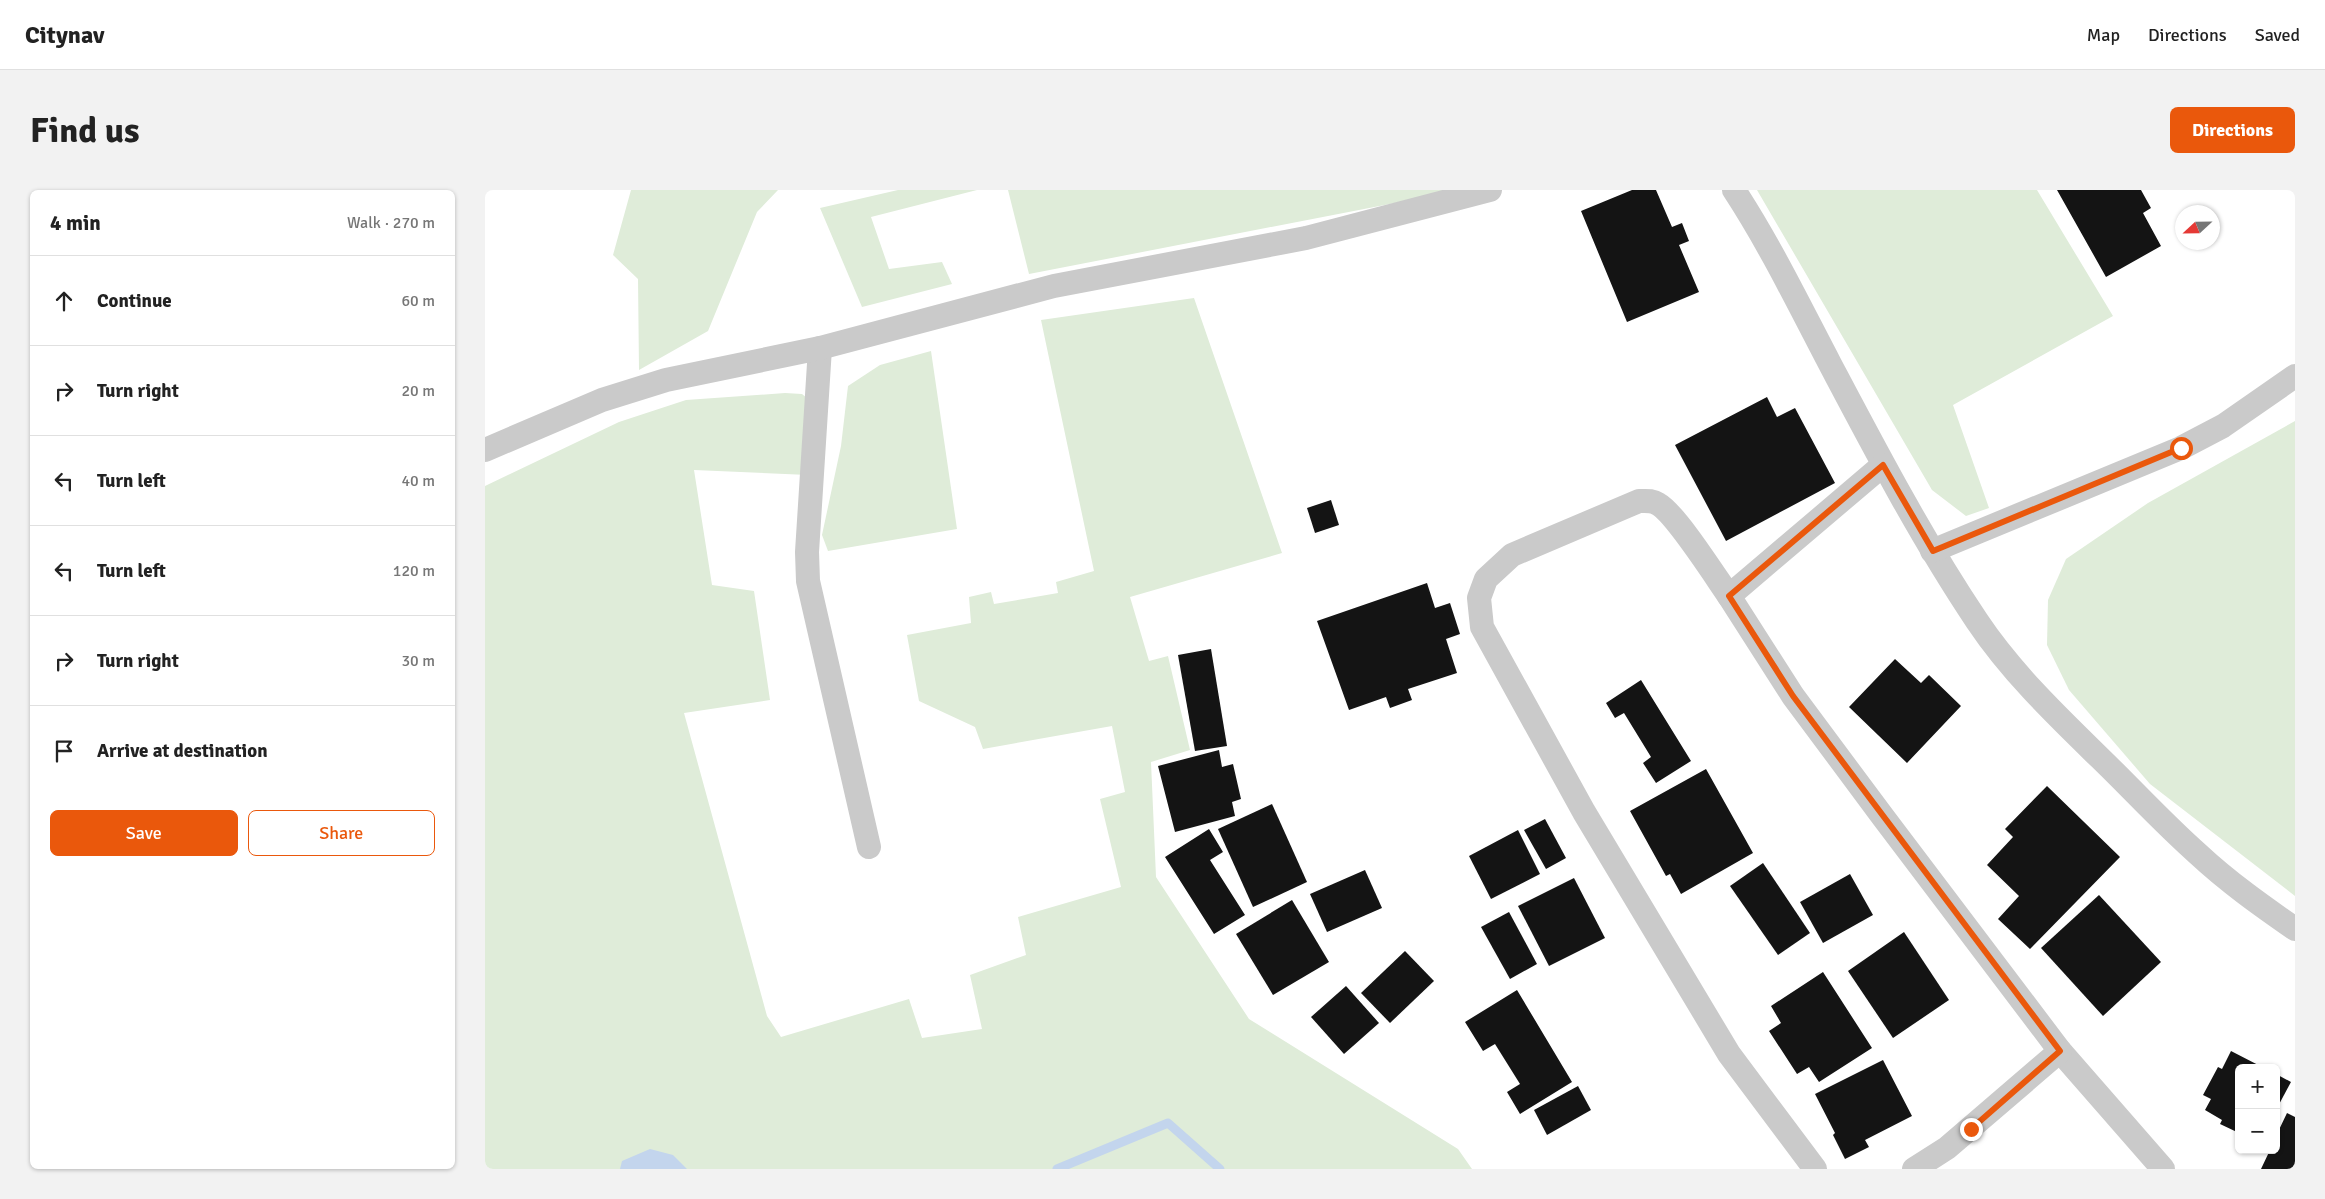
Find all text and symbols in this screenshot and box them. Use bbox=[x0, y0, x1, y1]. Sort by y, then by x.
text: Citynav bbox=[25, 20, 104, 50]
text: Map bbox=[2087, 24, 2120, 46]
text: Directions bbox=[2148, 24, 2227, 46]
text: Saved bbox=[2255, 24, 2300, 46]
button: Directions bbox=[2170, 107, 2295, 153]
text: Find us bbox=[30, 109, 140, 152]
north arrow bbox=[2175, 205, 2220, 250]
text: 4 min bbox=[50, 210, 101, 236]
text: Walk · 270 m bbox=[347, 213, 435, 233]
icon: ahead bbox=[50, 287, 78, 315]
text: Continue bbox=[97, 289, 172, 313]
text: 60 m bbox=[401, 291, 435, 311]
icon: right bbox=[50, 377, 78, 405]
text: Turn right bbox=[97, 379, 179, 403]
text: 20 m bbox=[401, 381, 435, 401]
route start bbox=[2170, 437, 2193, 460]
icon: left bbox=[50, 467, 78, 495]
text: Turn left bbox=[97, 469, 166, 493]
text: 40 m bbox=[401, 471, 435, 491]
icon: left bbox=[50, 557, 78, 585]
text: Turn left bbox=[97, 559, 166, 583]
text: 120 m bbox=[393, 561, 435, 581]
icon: right bbox=[50, 647, 78, 675]
text: Turn right bbox=[97, 649, 179, 673]
text: 30 m bbox=[401, 651, 435, 671]
icon: arrive bbox=[50, 737, 78, 765]
text: Arrive at destination bbox=[97, 739, 268, 763]
button: Save bbox=[50, 810, 238, 856]
button: Share bbox=[248, 810, 435, 856]
map controls bbox=[2235, 1064, 2280, 1154]
button: + bbox=[2235, 1064, 2280, 1109]
button: − bbox=[2235, 1109, 2280, 1154]
route end bbox=[1960, 1118, 1983, 1141]

